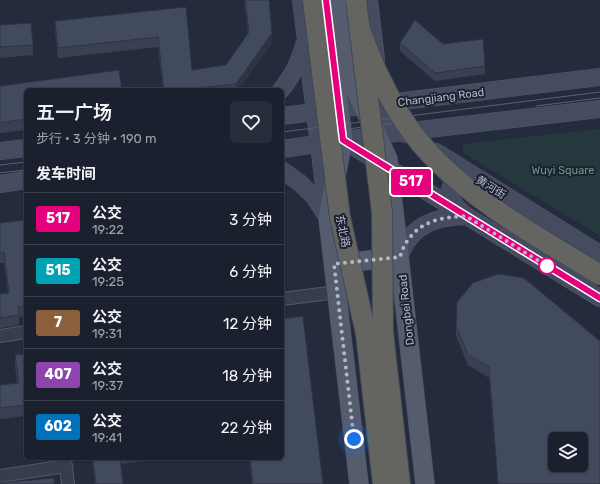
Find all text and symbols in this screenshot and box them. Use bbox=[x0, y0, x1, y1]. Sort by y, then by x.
street label: Changjiang Road bbox=[397, 86, 485, 109]
text: 五一广场 bbox=[36, 101, 112, 124]
button: heart bbox=[230, 101, 272, 143]
text: 步行 · 3 分钟 · 190 m bbox=[36, 131, 157, 146]
park label: Wuyi Square bbox=[531, 164, 595, 177]
text: 发车时间 bbox=[36, 165, 96, 183]
line badge: 517 bbox=[388, 169, 434, 195]
text: 517 bbox=[399, 173, 423, 190]
street label: 黄河街 bbox=[473, 173, 508, 202]
text: 公交 bbox=[92, 204, 122, 222]
text: 517 bbox=[46, 210, 70, 227]
text: 3 分钟 bbox=[229, 211, 272, 229]
street label: 东北路 bbox=[333, 214, 352, 249]
text: 19:22 bbox=[92, 222, 124, 237]
text: 公交 bbox=[92, 256, 122, 274]
unlabelled marker bbox=[538, 257, 556, 275]
text: 515 bbox=[46, 262, 70, 279]
text: 6 分钟 bbox=[229, 263, 272, 281]
text: 19:25 bbox=[92, 274, 124, 289]
street label: Dongbei Road bbox=[396, 274, 417, 346]
text: 公交 bbox=[92, 308, 122, 326]
text: 7 bbox=[54, 314, 62, 331]
text: 12 分钟 bbox=[223, 315, 272, 333]
text: 19:31 bbox=[92, 326, 122, 341]
text: 公交 bbox=[92, 360, 122, 378]
text: 407 bbox=[44, 366, 72, 383]
text: 18 分钟 bbox=[222, 367, 272, 385]
text: 19:37 bbox=[92, 378, 123, 393]
text: 公交 bbox=[92, 412, 122, 430]
text: 602 bbox=[44, 418, 72, 435]
text: 22 分钟 bbox=[221, 419, 272, 437]
your location bbox=[344, 429, 364, 449]
text: 19:41 bbox=[92, 430, 122, 445]
map controls bbox=[548, 432, 588, 472]
button: layers bbox=[548, 432, 588, 472]

